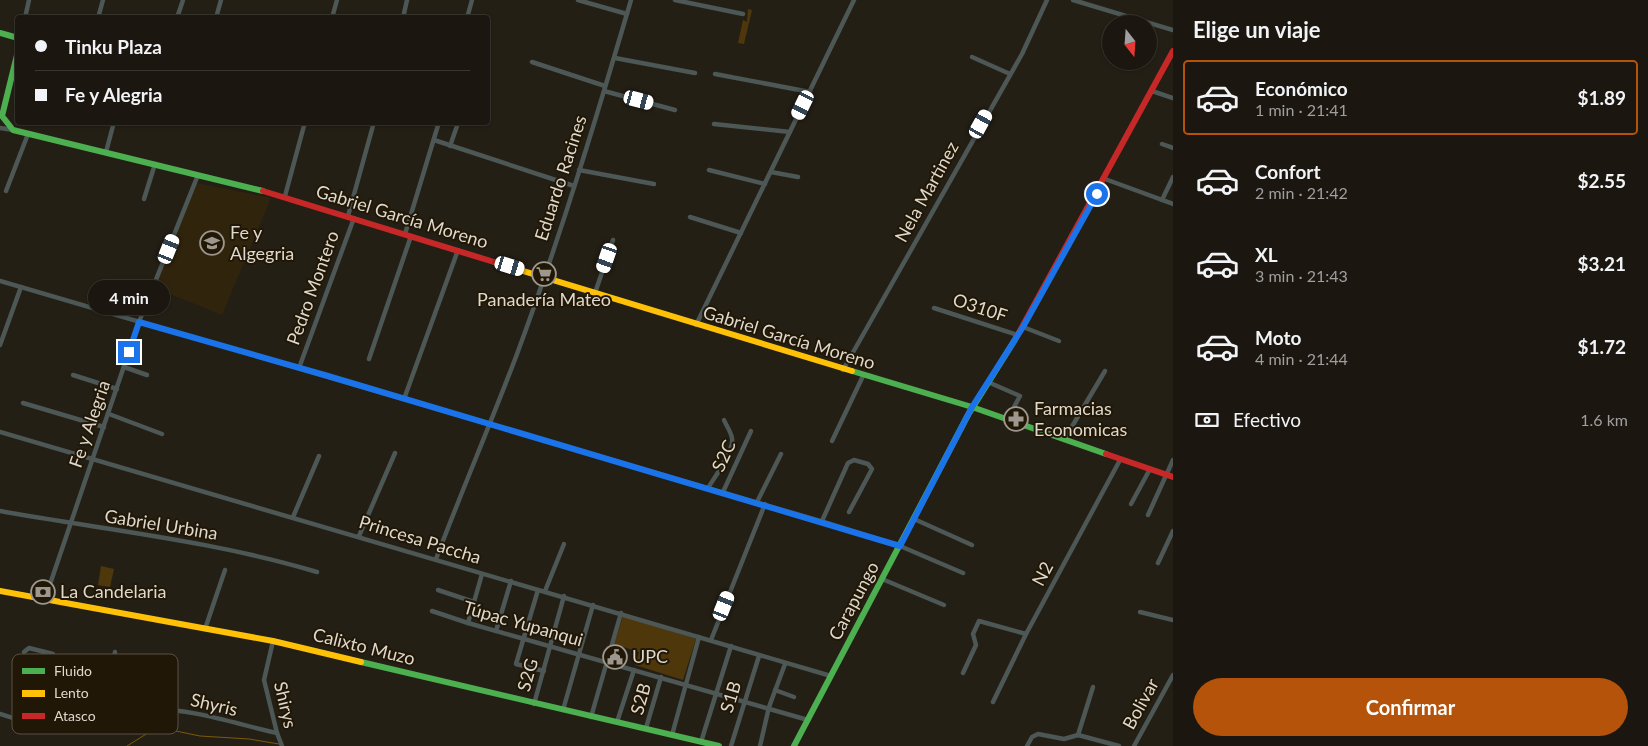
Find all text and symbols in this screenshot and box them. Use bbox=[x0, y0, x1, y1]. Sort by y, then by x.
north arrow bbox=[1102, 15, 1158, 70]
map controls bbox=[1102, 15, 1157, 70]
text: Elige un viaje bbox=[1193, 16, 1321, 43]
text: Tinku Plaza bbox=[65, 35, 162, 58]
icon: car bbox=[1195, 75, 1240, 120]
text: Económico bbox=[1255, 77, 1348, 100]
text: Fe y Alegria bbox=[65, 83, 162, 106]
text: $1.89 bbox=[1577, 86, 1626, 109]
car bbox=[789, 88, 816, 122]
car bbox=[622, 89, 655, 111]
text: 1 min · 21:41 bbox=[1255, 100, 1348, 119]
car bbox=[967, 107, 994, 141]
street label: Eduardo Racines bbox=[529, 112, 591, 243]
street label: Nela Martinez bbox=[889, 137, 963, 246]
icon: car bbox=[1195, 158, 1240, 203]
text: Confort bbox=[1255, 160, 1320, 183]
text: $2.55 bbox=[1577, 169, 1626, 192]
street label: Gabriel García Moreno bbox=[314, 179, 491, 253]
route start bbox=[1086, 183, 1108, 205]
text: 2 min · 21:42 bbox=[1255, 183, 1348, 202]
place label: Fe y Algegria bbox=[230, 221, 294, 264]
street label: Pedro Montero bbox=[281, 228, 343, 348]
school or university icon: Fe y Algegria bbox=[199, 230, 225, 256]
car bbox=[156, 232, 181, 266]
car bbox=[595, 241, 618, 275]
icon: car bbox=[1195, 241, 1240, 286]
text: XL bbox=[1255, 243, 1278, 266]
text: $3.21 bbox=[1577, 252, 1626, 275]
car bbox=[493, 254, 526, 278]
supermarket icon: Panadería Mateo bbox=[531, 261, 557, 287]
text: 3 min · 21:43 bbox=[1255, 266, 1348, 285]
callout: 4 min bbox=[88, 280, 170, 314]
text: 4 min bbox=[109, 288, 149, 307]
place label: Panadería Mateo bbox=[477, 288, 611, 310]
street label: O310F bbox=[950, 288, 1010, 326]
street label: Gabriel García Moreno bbox=[701, 300, 878, 374]
icon: car bbox=[1195, 324, 1240, 369]
text: Moto bbox=[1255, 326, 1301, 349]
text: $1.72 bbox=[1577, 335, 1626, 358]
route end bbox=[118, 341, 140, 363]
text: 4 min · 21:44 bbox=[1255, 349, 1348, 368]
street label: Fe y Alegria bbox=[64, 377, 114, 470]
place label: Farmacias Economicas bbox=[1034, 397, 1128, 440]
pharmacy icon: Farmacias Economicas bbox=[1003, 406, 1029, 432]
icon: cash bbox=[1193, 406, 1221, 434]
text: Efectivo bbox=[1233, 408, 1301, 431]
text: 1.6 km bbox=[1580, 410, 1628, 429]
street label: S2C bbox=[706, 436, 740, 475]
street label: Gabriel Urbina bbox=[103, 504, 219, 544]
street label: Princesa Paccha bbox=[357, 510, 484, 568]
street label: Carapungo bbox=[823, 557, 883, 644]
street label: N2 bbox=[1027, 558, 1058, 589]
bank icon: La Candelaria bbox=[30, 579, 56, 605]
place label: La Candelaria bbox=[60, 580, 166, 602]
car bbox=[711, 589, 736, 623]
street label: Túpac Yupanqui bbox=[461, 595, 586, 651]
street label: Calixto Muzo bbox=[311, 623, 418, 669]
public building icon: UPC bbox=[602, 644, 628, 670]
place label: UPC bbox=[632, 645, 668, 667]
legend bbox=[12, 654, 178, 734]
street label: S2G bbox=[512, 656, 542, 694]
text: Fluido bbox=[54, 662, 92, 679]
street label: Bolivar bbox=[1117, 674, 1163, 733]
street label: S1B bbox=[715, 678, 745, 715]
button: Confirmar bbox=[1193, 678, 1628, 736]
street label: Shirys bbox=[270, 679, 302, 731]
street label: S2B bbox=[625, 680, 655, 717]
text: Lento bbox=[54, 684, 89, 701]
street label: Shyris bbox=[189, 688, 240, 720]
text: Atasco bbox=[54, 707, 96, 724]

